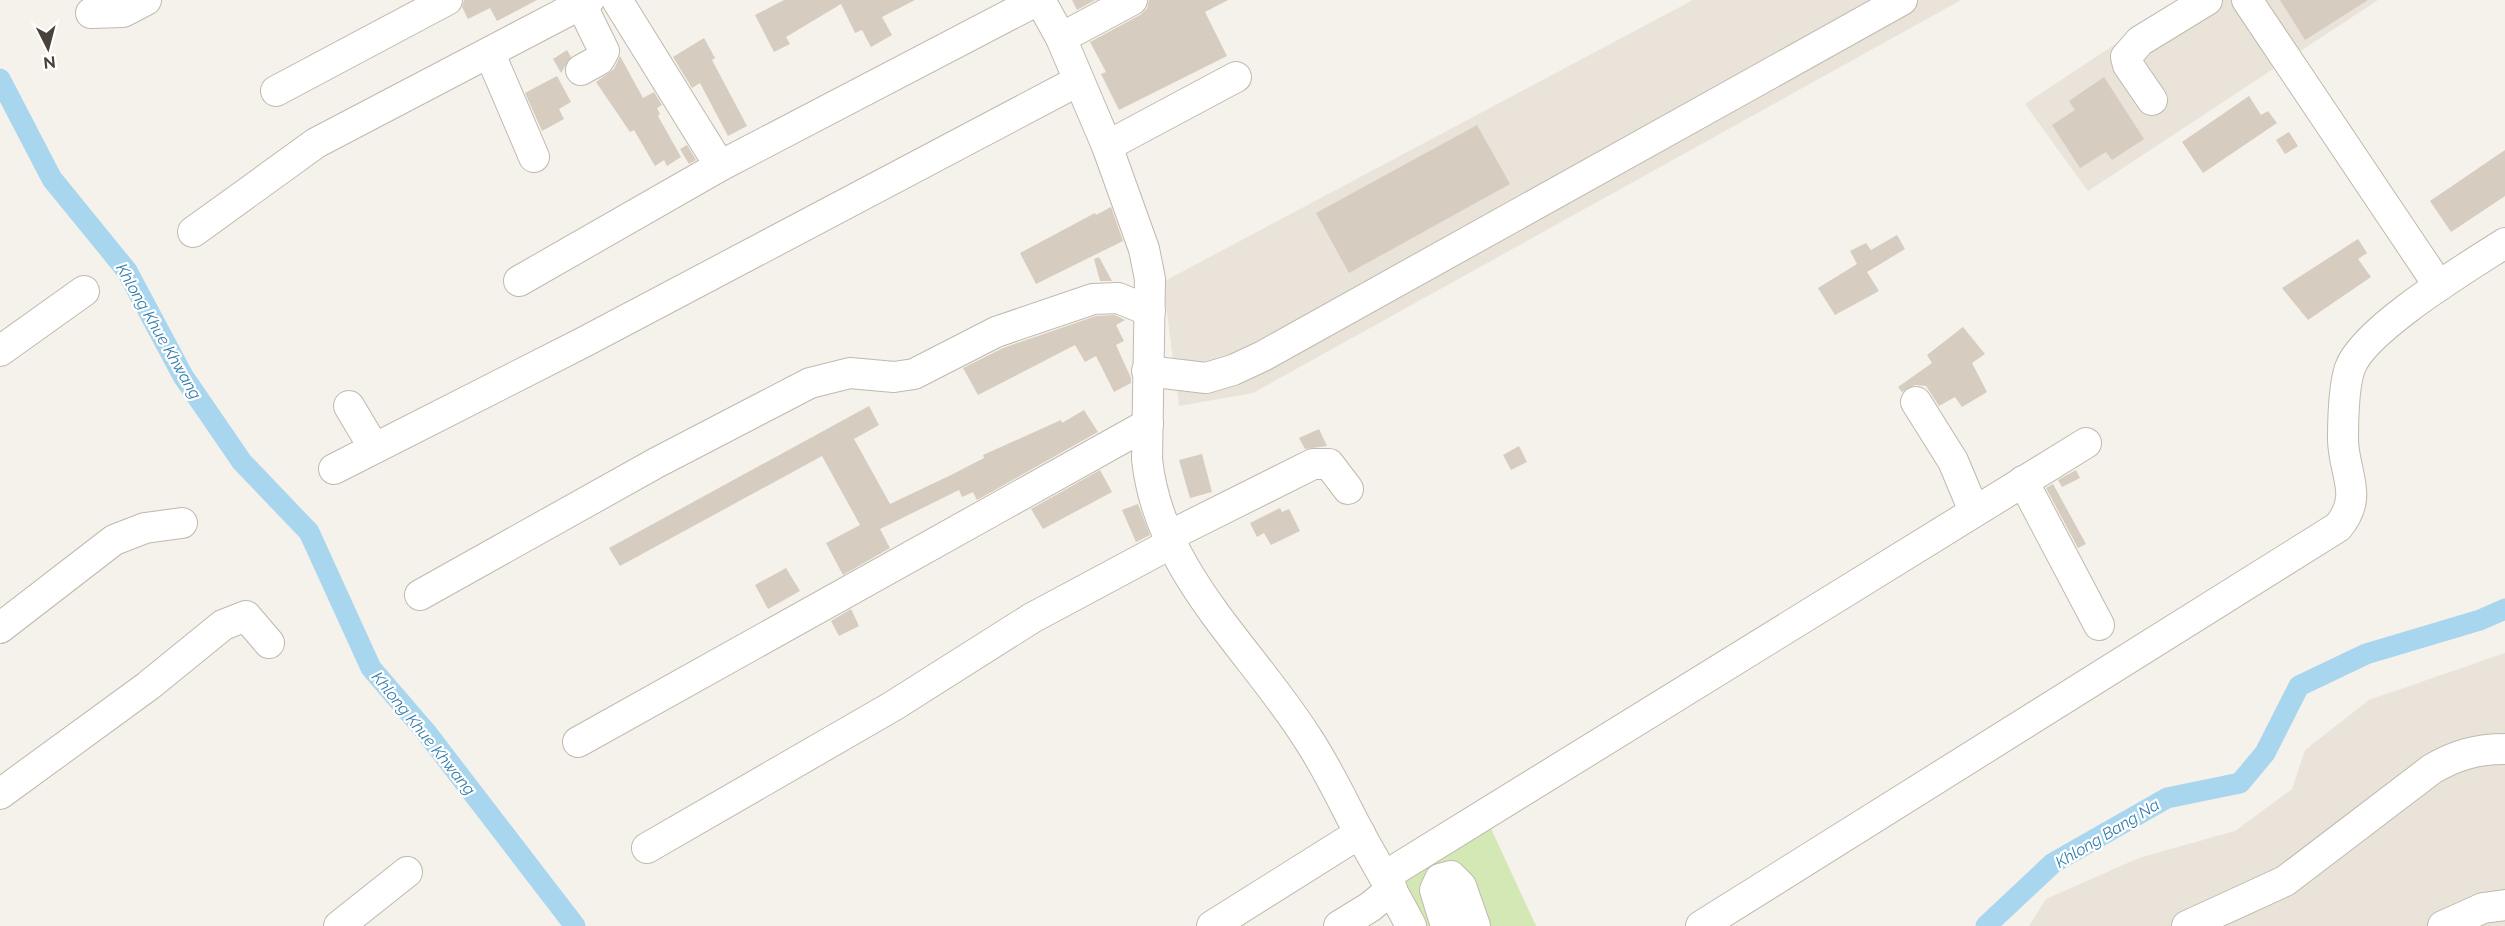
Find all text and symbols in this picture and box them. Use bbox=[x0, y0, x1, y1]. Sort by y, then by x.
north arrow bbox=[18, 18, 78, 78]
text: N bbox=[42, 52, 57, 73]
water label: Khlong Khue Khwang bbox=[112, 260, 205, 403]
water label: Khlong Khue Khwang bbox=[368, 668, 480, 799]
water label: Khlong Bang Na bbox=[2052, 795, 2163, 872]

